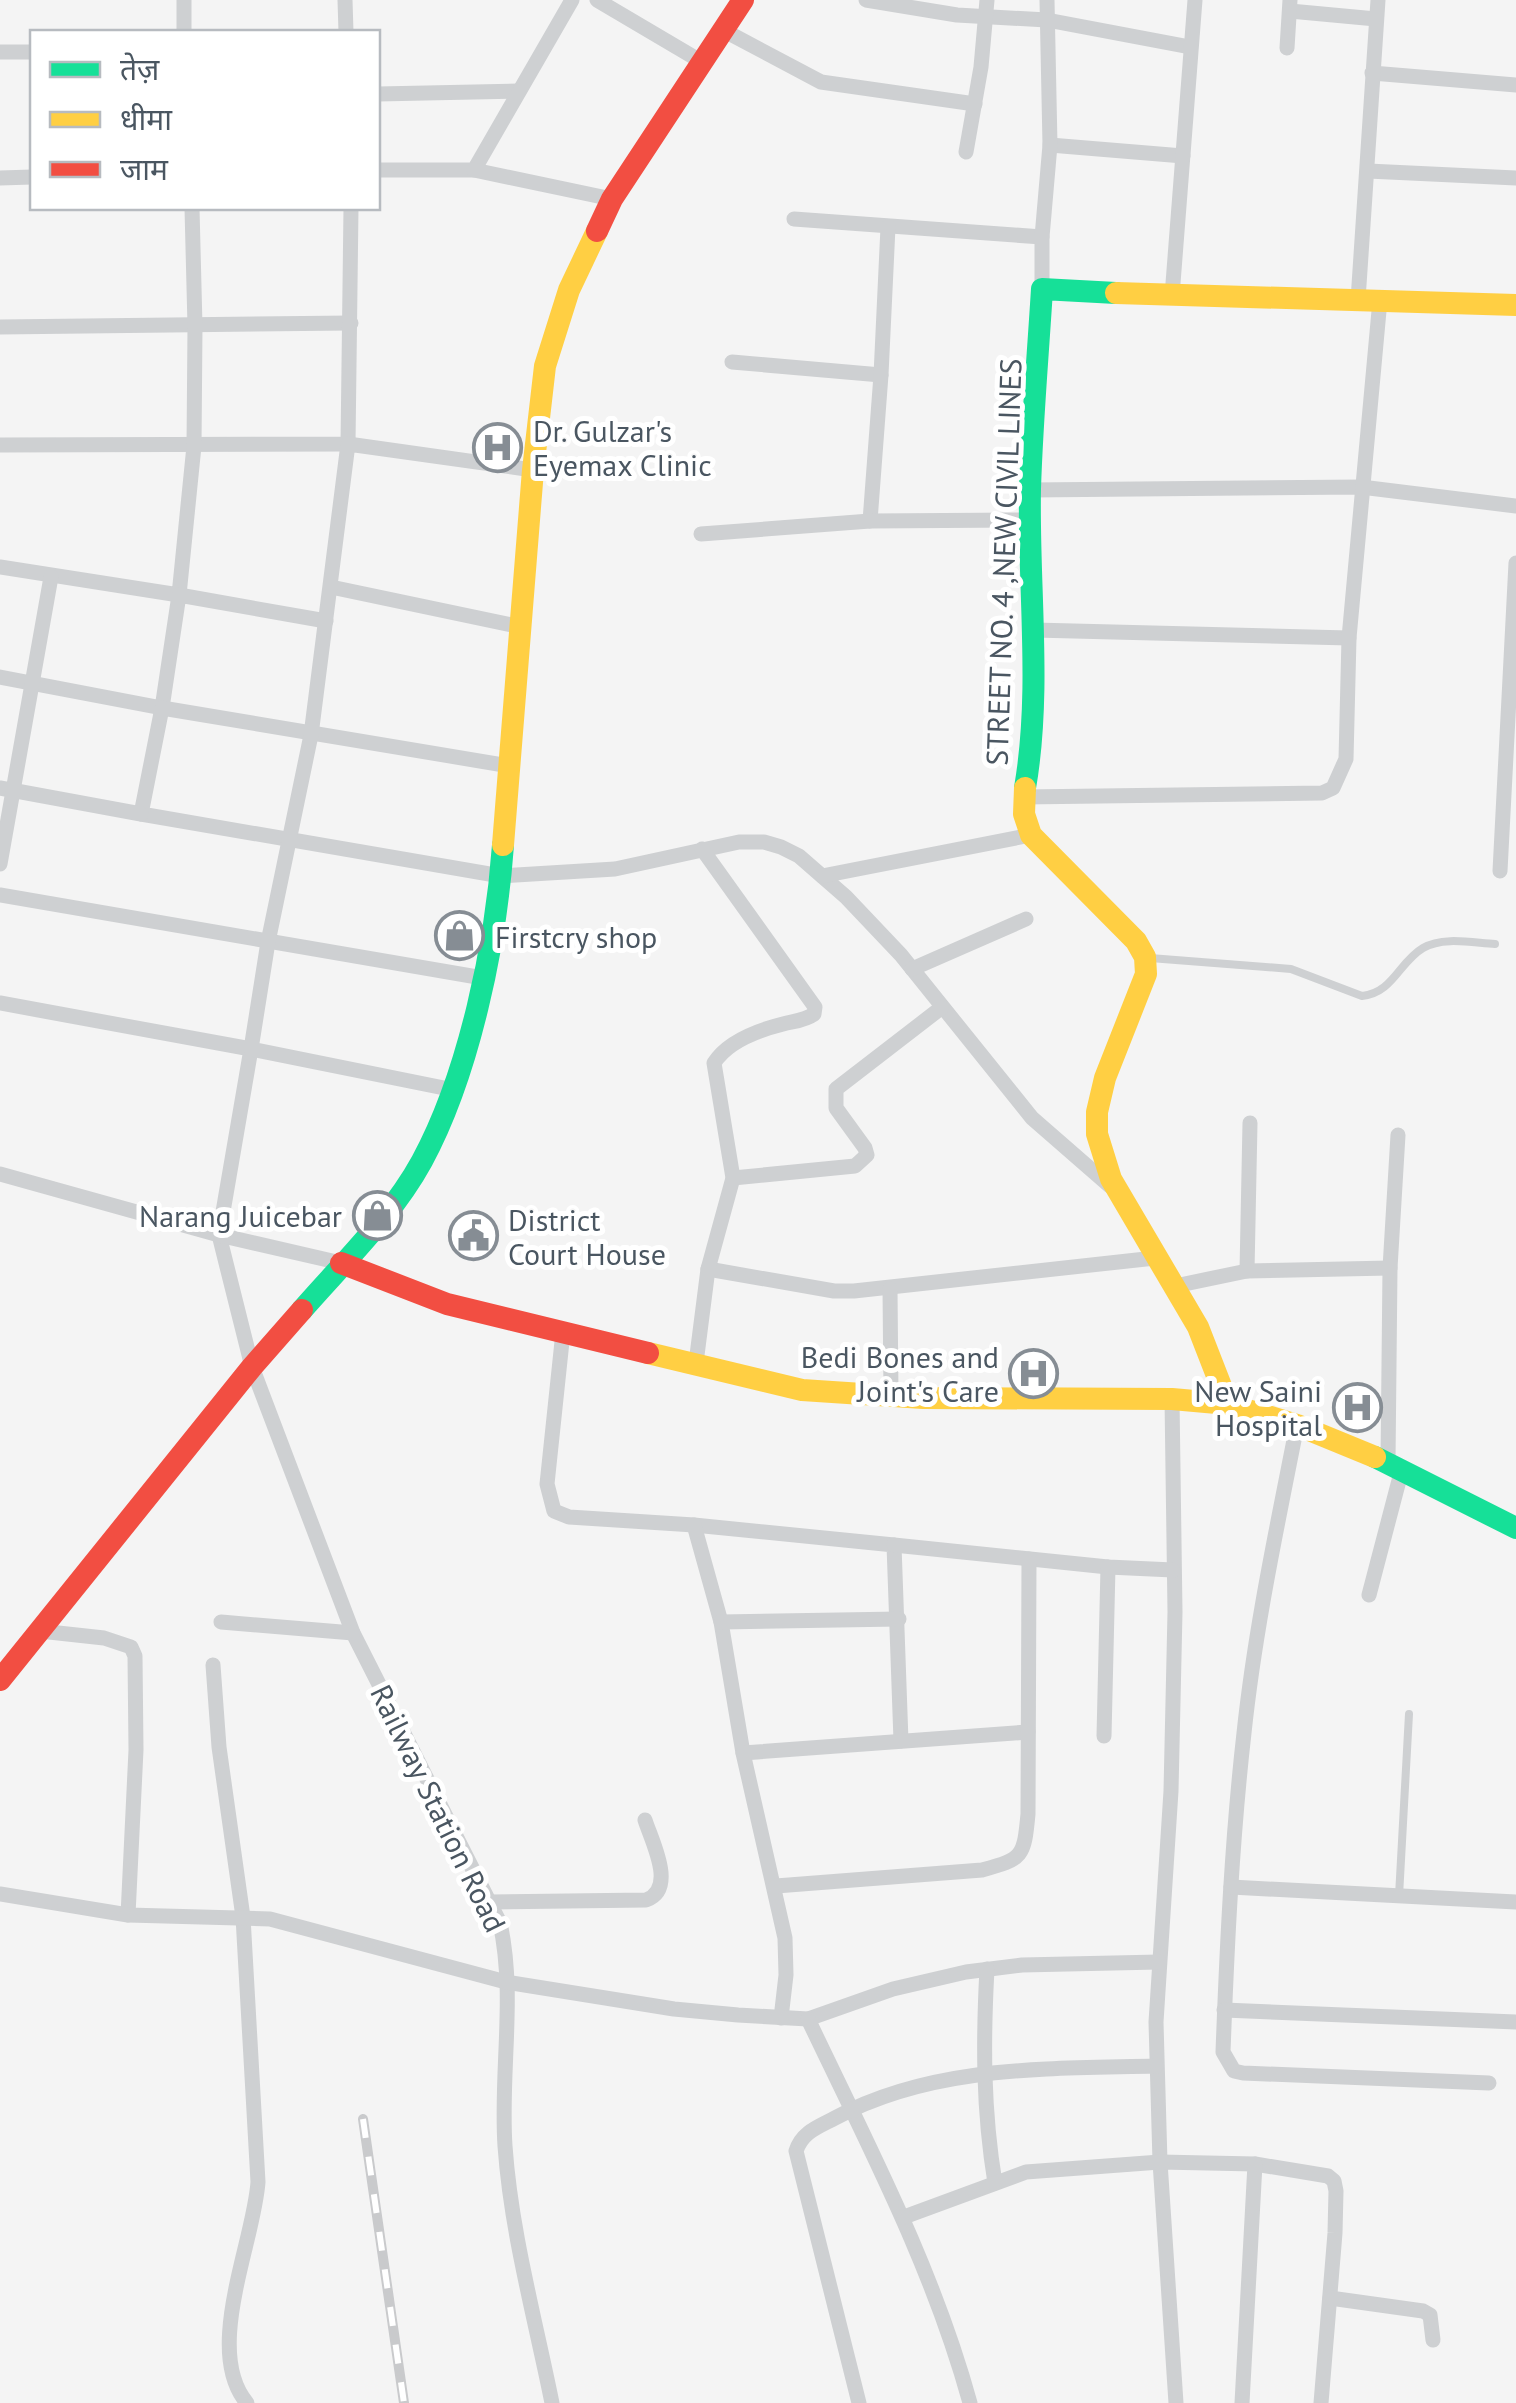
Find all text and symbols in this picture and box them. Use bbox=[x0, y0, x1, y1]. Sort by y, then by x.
legend bbox=[30, 30, 380, 210]
text: तेज़ bbox=[120, 49, 160, 88]
text: धीमा bbox=[120, 99, 173, 138]
text: जाम bbox=[120, 149, 169, 188]
street label: STREET NO. 4 ,NEW CIVIL LINES bbox=[976, 358, 1030, 766]
place label: Dr. Gulzar's Eyemax Clinic bbox=[533, 411, 712, 484]
hospital icon: Dr. Gulzar's Eyemax Clinic bbox=[472, 421, 524, 473]
shop icon: Firstcry shop bbox=[434, 910, 486, 962]
place label: Firstcry shop bbox=[495, 917, 657, 956]
shop icon: Narang Juicebar bbox=[351, 1189, 403, 1241]
place label: Narang Juicebar bbox=[139, 1196, 342, 1235]
place label: District Court House bbox=[508, 1200, 666, 1273]
public building icon: District Court House bbox=[447, 1210, 499, 1262]
place label: Bedi Bones and Joint's Care bbox=[801, 1337, 999, 1410]
hospital icon: Bedi Bones and Joint's Care bbox=[1008, 1347, 1060, 1399]
place label: New Saini Hospital bbox=[1194, 1371, 1322, 1444]
hospital icon: New Saini Hospital bbox=[1331, 1381, 1383, 1433]
street label: Railway Station Road bbox=[362, 1678, 516, 1938]

